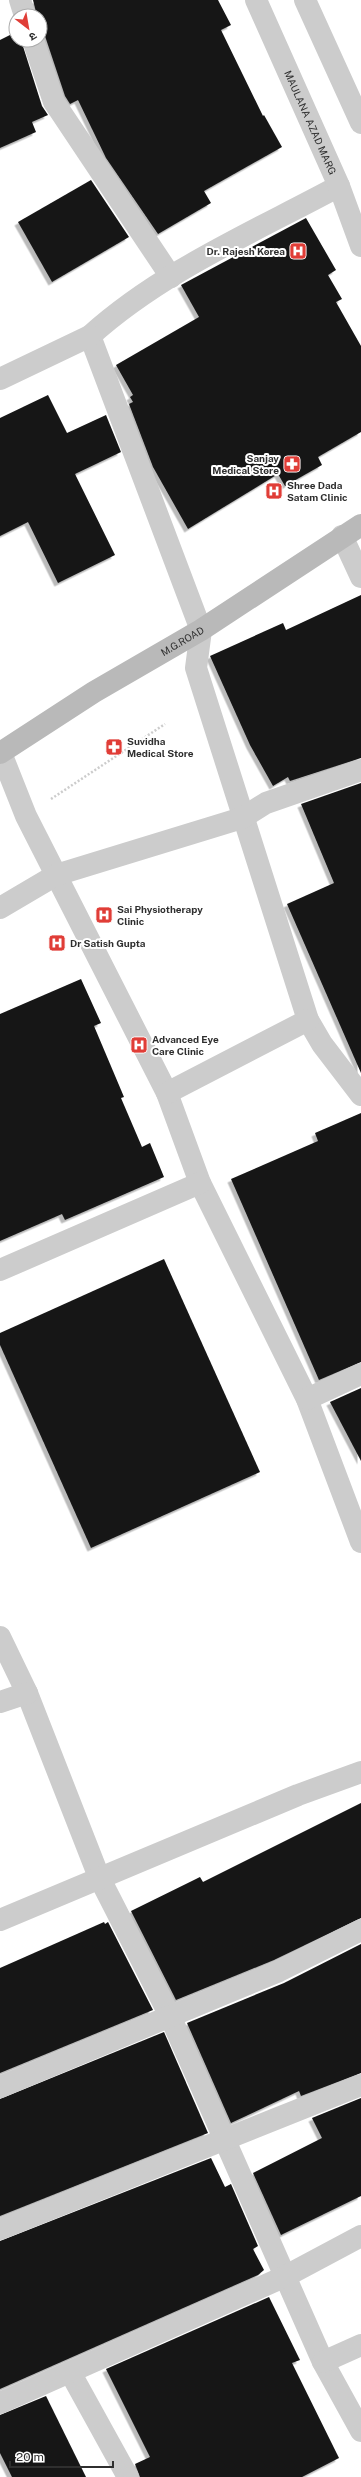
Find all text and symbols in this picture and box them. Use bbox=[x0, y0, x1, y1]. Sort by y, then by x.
north arrow bbox=[8, 8, 48, 48]
text: उ bbox=[27, 30, 39, 44]
street label: MAULANA AZAD MARG bbox=[282, 68, 339, 176]
hospital icon: Dr. Rajesh Korea bbox=[288, 241, 308, 261]
place label: Dr. Rajesh Korea bbox=[207, 245, 285, 257]
place label: Sanjay Medical Store bbox=[212, 452, 279, 476]
pharmacy icon: Sanjay Medical Store bbox=[282, 454, 302, 474]
place label: Shree Dada Satam Clinic bbox=[287, 479, 348, 503]
hospital icon: Shree Dada Satam Clinic bbox=[264, 481, 284, 501]
street label: M.G.ROAD bbox=[158, 624, 206, 658]
place label: Suvidha Medical Store bbox=[127, 735, 194, 759]
pharmacy icon: Suvidha Medical Store bbox=[104, 737, 124, 757]
place label: Sai Physiotherapy Clinic bbox=[117, 903, 203, 927]
hospital icon: Sai Physiotherapy Clinic bbox=[94, 905, 114, 925]
hospital icon: Dr Satish Gupta bbox=[47, 933, 67, 953]
place label: Dr Satish Gupta bbox=[70, 937, 146, 949]
place label: Advanced Eye Care Clinic bbox=[152, 1033, 219, 1057]
hospital icon: Advanced Eye Care Clinic bbox=[129, 1035, 149, 1055]
scale bar bbox=[10, 2443, 113, 2469]
text: 20 m bbox=[16, 2450, 44, 2464]

